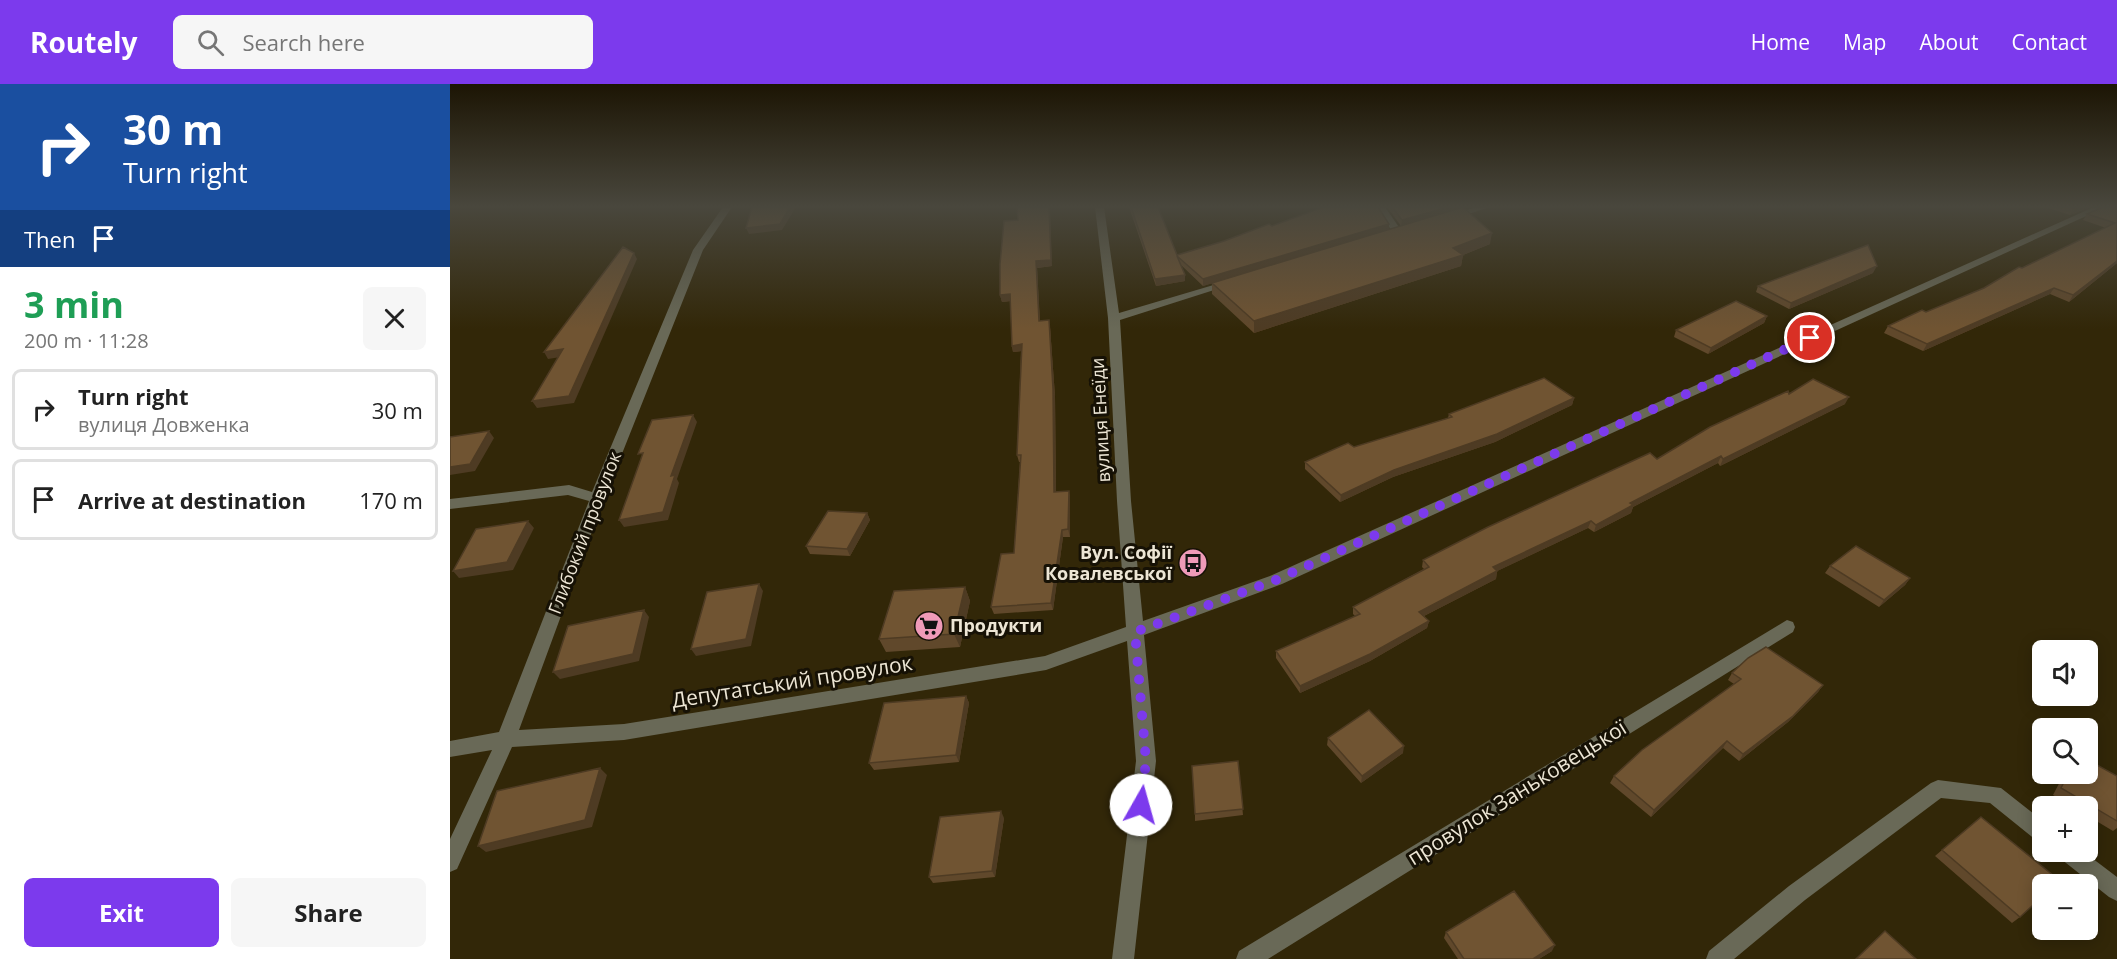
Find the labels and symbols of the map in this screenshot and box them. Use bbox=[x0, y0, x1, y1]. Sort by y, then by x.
pin bbox=[1784, 312, 1835, 363]
street label: вулиця Енеїди bbox=[1085, 357, 1115, 483]
street label: Глибокий провулок bbox=[542, 447, 626, 617]
place label: Вул. Софії Ковалевської bbox=[1045, 540, 1172, 585]
bus stop icon: Вул. Софії Ковалевської bbox=[1177, 547, 1209, 579]
supermarket icon: Продукти bbox=[913, 610, 945, 642]
place label: Продукти bbox=[950, 613, 1042, 637]
street label: Депутатський провулок bbox=[670, 648, 914, 714]
street label: провулок Заньковецької bbox=[1402, 713, 1632, 871]
position arrow bbox=[1109, 773, 1173, 837]

